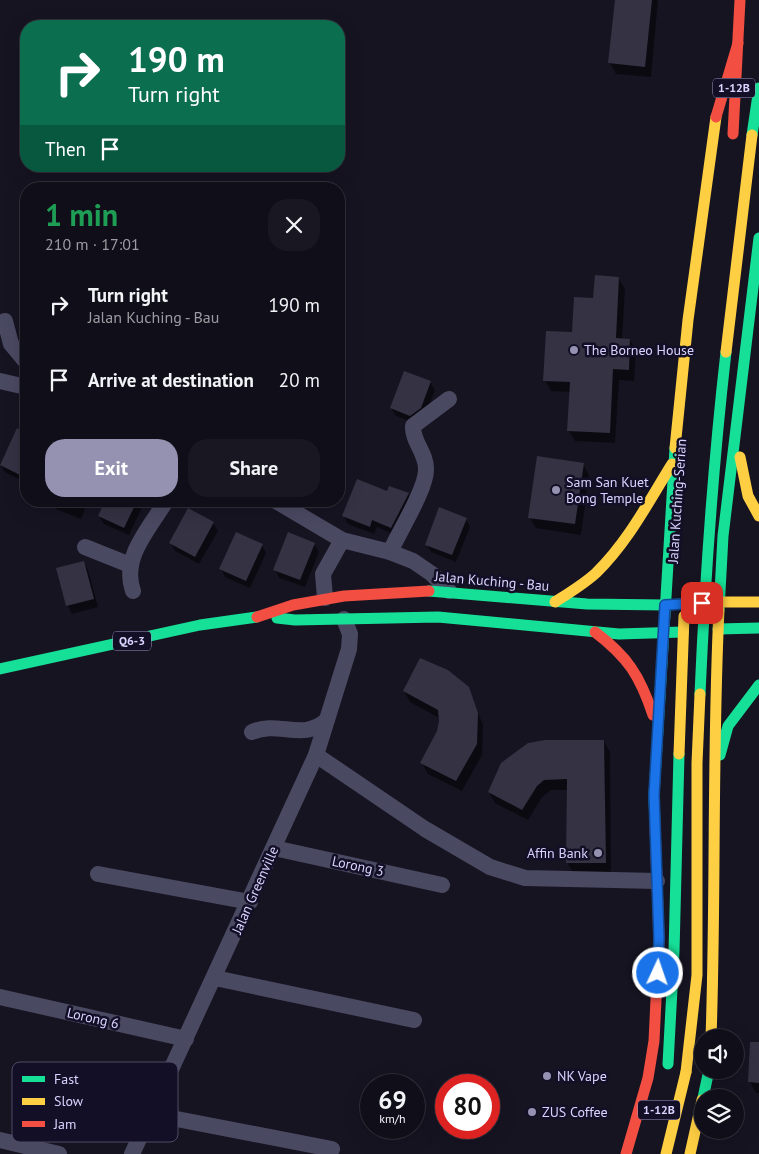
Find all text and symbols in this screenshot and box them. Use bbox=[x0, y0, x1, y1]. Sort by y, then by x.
text: 190 m bbox=[128, 36, 225, 82]
icon: right bbox=[45, 40, 110, 105]
road number: 1-12B bbox=[713, 78, 755, 98]
text: Turn right bbox=[128, 80, 220, 108]
icon: arrive bbox=[96, 135, 124, 163]
text: Then bbox=[45, 137, 86, 161]
text: 1 min bbox=[45, 195, 118, 234]
button: close bbox=[268, 199, 320, 251]
text: 210 m · 17:01 bbox=[45, 234, 140, 254]
text: Turn right bbox=[88, 283, 168, 307]
icon: right bbox=[45, 291, 73, 319]
text: 190 m bbox=[268, 293, 320, 317]
text: Jalan Kuching - Bau bbox=[88, 307, 219, 327]
place label: The Borneo House bbox=[584, 341, 694, 359]
marker: The Borneo House bbox=[568, 344, 580, 356]
icon: arrive bbox=[45, 366, 73, 394]
text: Arrive at destination bbox=[88, 368, 254, 392]
text: 20 m bbox=[279, 368, 320, 392]
street label: Jalan Kuching-Serian bbox=[664, 438, 690, 565]
button: Exit bbox=[45, 439, 178, 497]
button: Share bbox=[188, 439, 320, 497]
place label: Sam San Kuet Bong Temple bbox=[566, 473, 649, 507]
marker: Sam San Kuet Bong Temple bbox=[550, 484, 562, 496]
street label: Jalan Kuching - Bau bbox=[433, 567, 550, 595]
pin bbox=[681, 582, 723, 624]
icon: arrive bbox=[688, 589, 716, 617]
road number: Q6-3 bbox=[113, 631, 151, 650]
street label: Jalan Greenville bbox=[227, 843, 282, 938]
place label: Affin Bank bbox=[527, 844, 588, 862]
marker: Affin Bank bbox=[592, 847, 604, 859]
street label: Lorong 3 bbox=[330, 852, 386, 880]
position arrow bbox=[631, 946, 683, 998]
street label: Lorong 6 bbox=[65, 1003, 121, 1033]
map controls bbox=[694, 1029, 744, 1139]
button: sound bbox=[694, 1029, 744, 1079]
legend bbox=[12, 1062, 178, 1142]
place label: NK Vape bbox=[557, 1067, 607, 1085]
text: Fast bbox=[54, 1070, 79, 1088]
marker: NK Vape bbox=[541, 1070, 553, 1082]
speed limit sign: 80 bbox=[435, 1074, 500, 1139]
text: 69 bbox=[378, 1084, 407, 1116]
button: layers bbox=[694, 1089, 744, 1139]
text: Slow bbox=[54, 1092, 84, 1110]
road number: 1-12B bbox=[638, 1100, 680, 1120]
place label: ZUS Coffee bbox=[542, 1103, 608, 1121]
marker: ZUS Coffee bbox=[526, 1106, 538, 1118]
text: km/h bbox=[379, 1111, 406, 1126]
text: Jam bbox=[53, 1115, 76, 1133]

